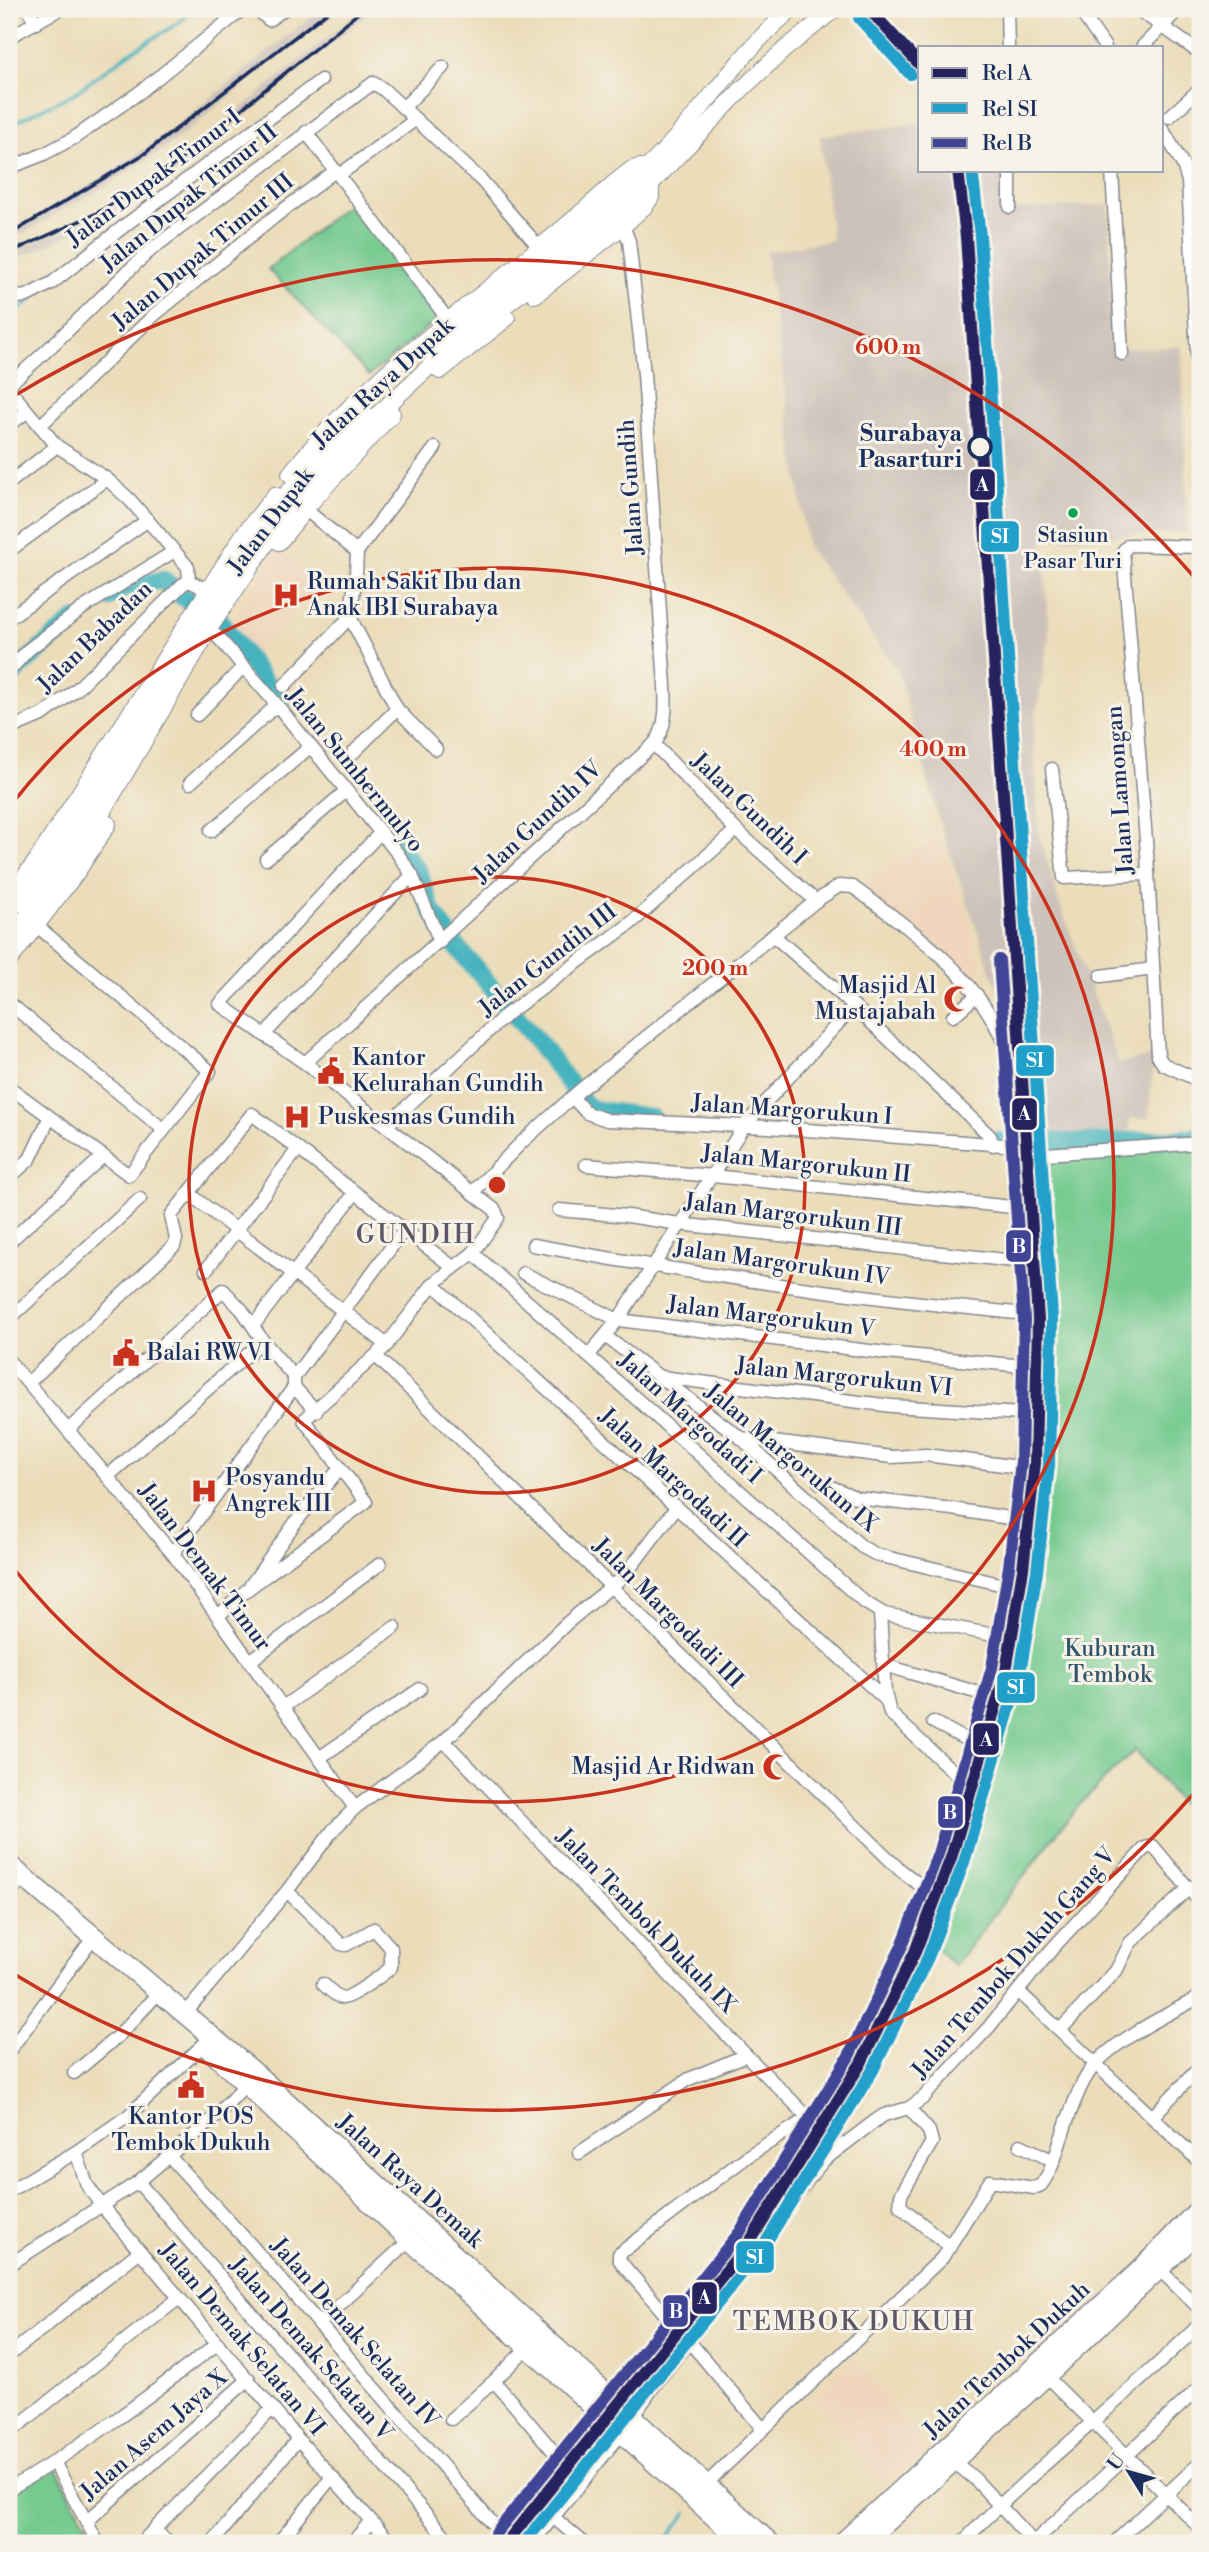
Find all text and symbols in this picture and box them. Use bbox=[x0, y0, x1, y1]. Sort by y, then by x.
legend bbox=[918, 46, 1164, 172]
text: Rel A bbox=[982, 61, 1032, 87]
text: Rel SI bbox=[982, 97, 1038, 123]
street label: Jalan Dupak Timur I bbox=[60, 103, 247, 253]
street label: Jalan Dupak Timur II bbox=[94, 118, 283, 279]
text: Rel B bbox=[982, 131, 1032, 157]
street label: Jalan Dupak Timur III bbox=[106, 168, 300, 337]
street label: Jalan Raya Dupak bbox=[305, 311, 461, 455]
text: 600 m bbox=[855, 335, 921, 361]
street label: Jalan Gundih bbox=[612, 418, 650, 557]
place label: Surabaya Pasarturi bbox=[858, 420, 963, 474]
marker: Surabaya Pasarturi bbox=[968, 435, 992, 459]
street label: Jalan Dupak bbox=[221, 461, 321, 581]
line badge: A bbox=[969, 468, 996, 501]
text: A bbox=[974, 473, 989, 497]
marker: Stasiun Pasar Turi bbox=[1066, 506, 1080, 520]
line badge: SI bbox=[980, 520, 1020, 553]
place label: Stasiun Pasar Turi bbox=[1024, 523, 1122, 575]
text: SI bbox=[991, 525, 1010, 549]
place label: Rumah Sakit Ibu dan Anak IBI Surabaya bbox=[306, 568, 522, 622]
street label: Jalan Babadan bbox=[31, 575, 159, 700]
hospital icon: Rumah Sakit Ibu dan Anak IBI Surabaya bbox=[271, 580, 301, 610]
street label: Jalan Sumbermulyo bbox=[279, 681, 430, 858]
street label: Jalan Lamongan bbox=[1100, 704, 1140, 876]
text: 400 m bbox=[899, 737, 967, 763]
street label: Jalan Gundih I bbox=[685, 746, 813, 871]
street label: Jalan Gundih IV bbox=[467, 755, 609, 890]
street label: Jalan Gundih III bbox=[473, 897, 623, 1023]
text: 200 m bbox=[682, 956, 748, 982]
place label: Masjid Al Mustajabah bbox=[815, 972, 936, 1026]
mosque icon: Masjid Al Mustajabah bbox=[942, 984, 972, 1014]
place label: Kantor Kelurahan Gundih bbox=[352, 1044, 544, 1098]
line badge: SI bbox=[1015, 1044, 1055, 1077]
text: SI bbox=[1026, 1049, 1045, 1073]
public building icon: Kantor Kelurahan Gundih bbox=[316, 1056, 346, 1086]
street label: Jalan Margorukun I bbox=[690, 1089, 894, 1131]
line badge: A bbox=[1011, 1097, 1038, 1131]
hospital icon: Puskesmas Gundih bbox=[282, 1102, 312, 1132]
text: A bbox=[1016, 1102, 1031, 1126]
place label: Puskesmas Gundih bbox=[318, 1103, 516, 1131]
street label: Jalan Margorukun II bbox=[699, 1139, 912, 1189]
centre of rings bbox=[485, 1173, 509, 1197]
street label: Jalan Margorukun III bbox=[682, 1188, 904, 1242]
district label: GUNDIH bbox=[356, 1219, 476, 1251]
line badge: B bbox=[1005, 1229, 1032, 1263]
street label: Jalan Margorukun IV bbox=[671, 1234, 892, 1292]
text: B bbox=[1012, 1235, 1026, 1259]
street label: Jalan Margorukun V bbox=[664, 1290, 877, 1344]
public building icon: Balai RW VI bbox=[111, 1338, 141, 1368]
place label: Balai RW VI bbox=[146, 1339, 272, 1367]
street label: Jalan Margodadi I bbox=[612, 1345, 768, 1490]
street label: Jalan Margorukun VI bbox=[733, 1352, 954, 1402]
street label: Jalan Margorukun IX bbox=[698, 1377, 884, 1539]
street label: Jalan Margodadi II bbox=[592, 1401, 753, 1554]
place label: Posyandu Angrek III bbox=[224, 1464, 331, 1518]
hospital icon: Posyandu Angrek III bbox=[189, 1476, 219, 1506]
street label: Jalan Demak Timur bbox=[132, 1477, 277, 1657]
street label: Jalan Margodadi III bbox=[586, 1531, 749, 1694]
park label: Kuburan Tembok bbox=[1064, 1635, 1156, 1689]
line badge: SI bbox=[996, 1671, 1036, 1704]
text: SI bbox=[1007, 1676, 1026, 1700]
line badge: A bbox=[972, 1722, 1000, 1756]
text: A bbox=[978, 1728, 993, 1752]
mosque icon: Masjid Ar Ridwan bbox=[761, 1752, 791, 1782]
place label: Masjid Ar Ridwan bbox=[571, 1753, 755, 1781]
line badge: B bbox=[937, 1795, 964, 1829]
text: B bbox=[943, 1801, 957, 1825]
street label: Jalan Tembok Dukuh IX bbox=[550, 1822, 743, 2020]
street label: Jalan Tembok Dukuh Gang V bbox=[905, 1841, 1123, 2085]
public building icon: Kantor POS Tembok Dukuh bbox=[176, 2070, 206, 2100]
place label: Kantor POS Tembok Dukuh bbox=[111, 2103, 271, 2157]
street label: Jalan Raya Demak bbox=[330, 2107, 490, 2255]
street label: Jalan Demak Selatan IV bbox=[264, 2231, 446, 2434]
street label: Jalan Demak Selatan VI bbox=[153, 2237, 331, 2441]
line badge: SI bbox=[735, 2240, 775, 2274]
text: SI bbox=[746, 2246, 765, 2270]
street label: Jalan Demak Selatan V bbox=[224, 2251, 398, 2447]
street label: Jalan Tembok Dukuh bbox=[917, 2275, 1096, 2445]
line badge: A bbox=[691, 2281, 718, 2315]
text: A bbox=[696, 2286, 711, 2310]
line badge: B bbox=[662, 2294, 689, 2328]
text: B bbox=[669, 2300, 683, 2324]
district label: TEMBOK DUKUH bbox=[733, 2306, 975, 2338]
street label: Jalan Asem Jaya X bbox=[74, 2363, 234, 2507]
north arrow bbox=[1094, 2436, 1164, 2506]
text: U bbox=[1102, 2449, 1130, 2475]

